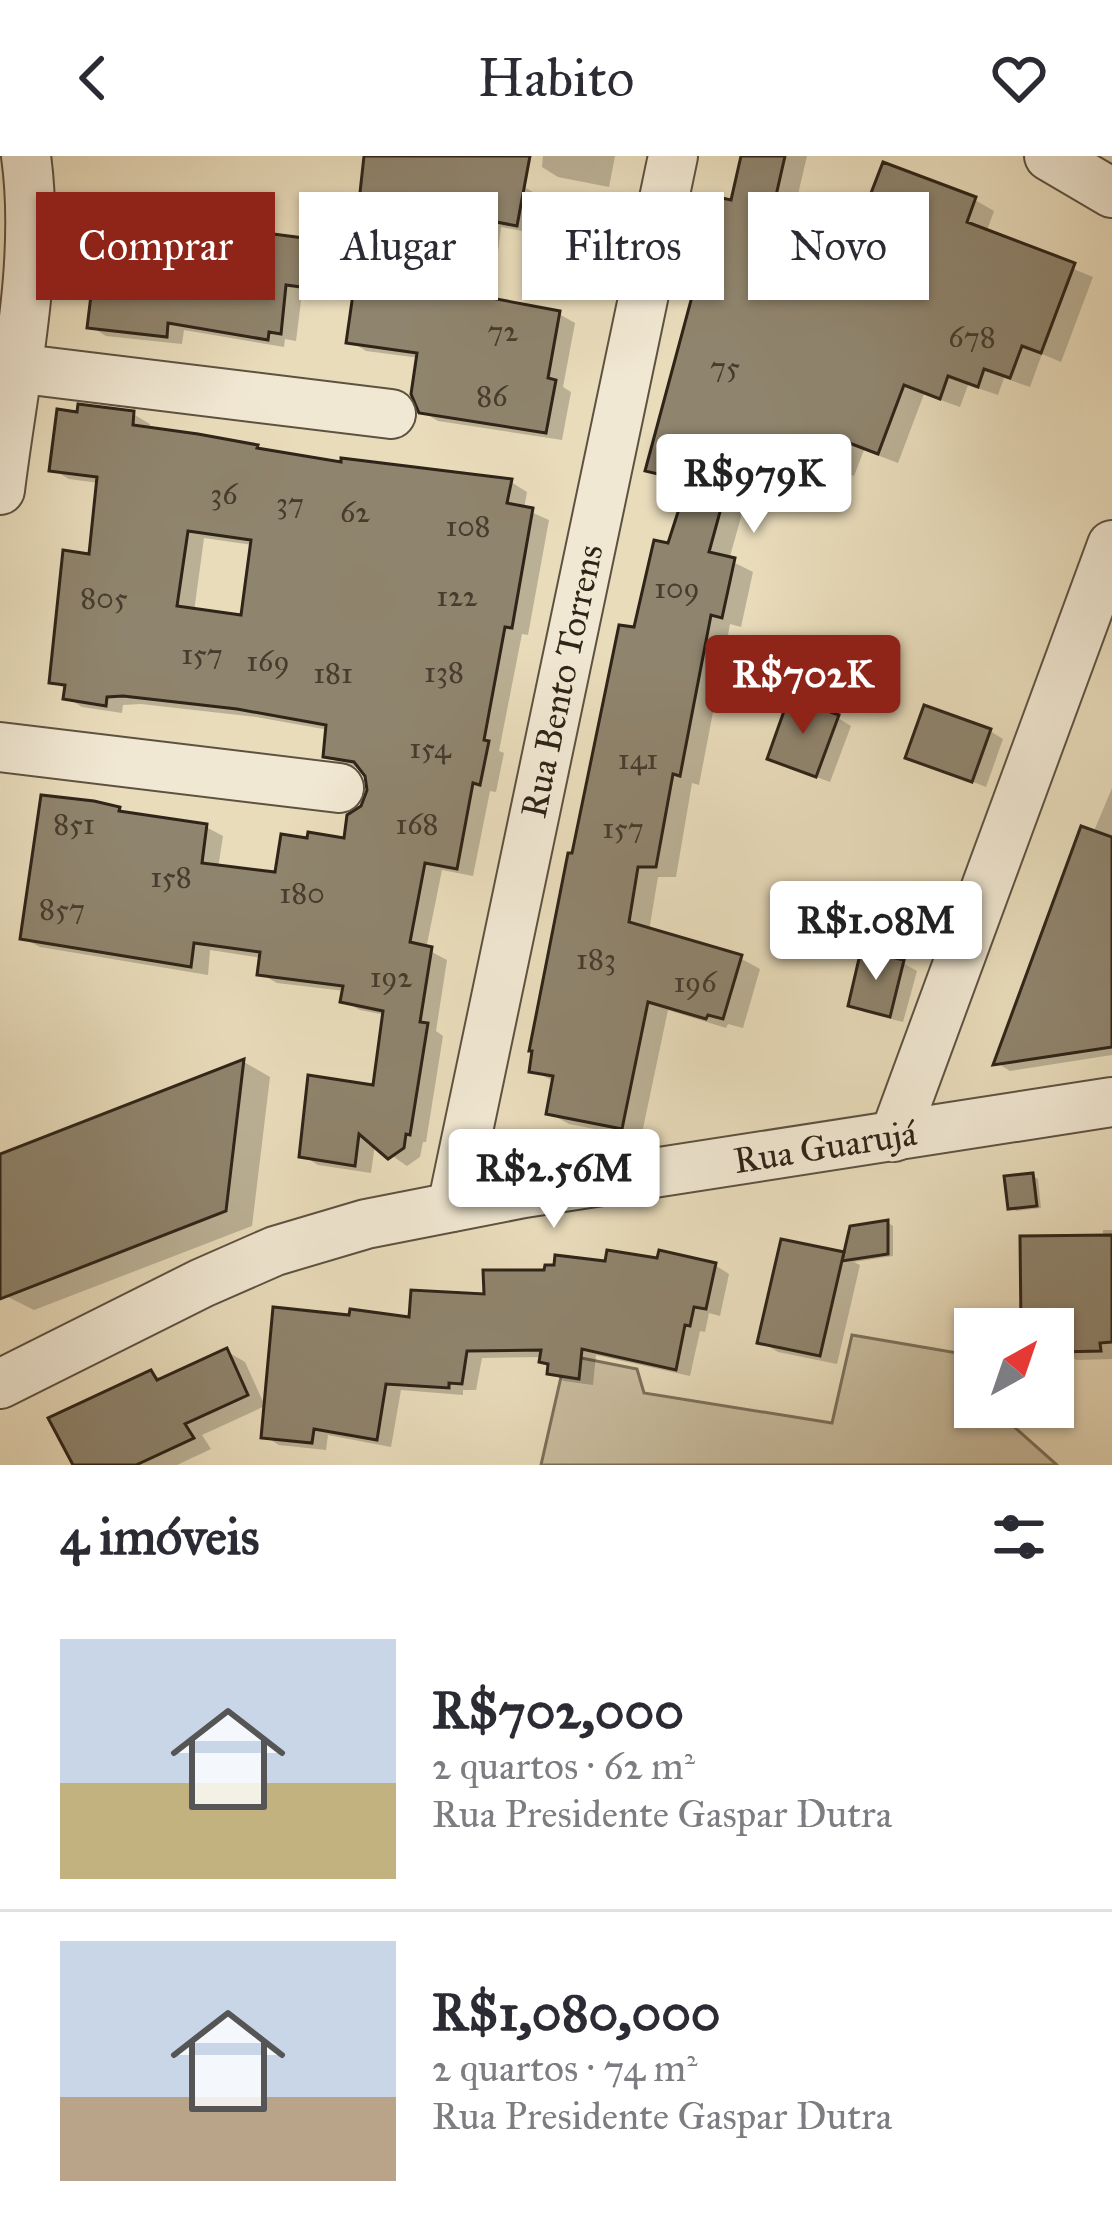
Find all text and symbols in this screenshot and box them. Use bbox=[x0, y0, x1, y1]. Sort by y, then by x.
icon: back bbox=[60, 45, 126, 111]
text: Habito bbox=[478, 45, 634, 111]
icon: heart bbox=[986, 45, 1052, 111]
chip: Comprar bbox=[36, 192, 275, 300]
chip: Alugar bbox=[299, 192, 498, 300]
chip: Filtros bbox=[522, 192, 724, 300]
chip: Novo bbox=[748, 192, 929, 300]
house number: 72 bbox=[488, 313, 519, 349]
house number: 678 bbox=[948, 319, 996, 355]
house number: 75 bbox=[710, 349, 740, 385]
house number: 86 bbox=[476, 378, 509, 414]
pin: R$979K bbox=[656, 434, 852, 536]
text: R$979K bbox=[683, 449, 825, 497]
house number: 36 bbox=[210, 476, 239, 512]
house number: 37 bbox=[276, 485, 304, 521]
house number: 62 bbox=[340, 494, 370, 530]
house number: 108 bbox=[445, 508, 491, 544]
street label: Rua Bento Torrens bbox=[512, 540, 612, 822]
house number: 109 bbox=[654, 570, 700, 607]
house number: 122 bbox=[436, 578, 478, 614]
house number: 805 bbox=[80, 580, 128, 616]
pin: R$702K bbox=[705, 635, 901, 737]
house number: 157 bbox=[181, 636, 223, 672]
house number: 169 bbox=[246, 643, 290, 680]
text: R$702K bbox=[732, 650, 874, 698]
house number: 138 bbox=[424, 654, 464, 690]
house number: 181 bbox=[313, 655, 353, 691]
house number: 154 bbox=[409, 730, 452, 766]
house number: 141 bbox=[618, 741, 658, 777]
house number: 851 bbox=[53, 806, 95, 842]
house number: 168 bbox=[395, 806, 439, 842]
house number: 157 bbox=[602, 810, 644, 846]
house number: 158 bbox=[150, 859, 192, 895]
house number: 180 bbox=[279, 875, 325, 911]
pin: R$1.08M bbox=[765, 881, 987, 983]
house number: 857 bbox=[39, 891, 85, 927]
text: R$1.08M bbox=[797, 896, 955, 944]
house number: 183 bbox=[576, 941, 616, 977]
house number: 192 bbox=[370, 959, 412, 996]
house number: 196 bbox=[673, 964, 718, 1001]
street label: Rua Guarujá bbox=[730, 1111, 920, 1183]
pin: R$2.56M bbox=[443, 1129, 665, 1231]
text: R$2.56M bbox=[476, 1144, 632, 1192]
north arrow bbox=[954, 1308, 1074, 1428]
map controls bbox=[954, 1308, 1074, 1428]
icon: filters bbox=[986, 1504, 1052, 1570]
text: 4 imóveis bbox=[60, 1506, 259, 1568]
text: R$702,000 bbox=[432, 1680, 684, 1742]
icon: home bbox=[156, 1687, 300, 1831]
text: 2 quartos · 62 m² bbox=[432, 1742, 695, 1790]
text: Rua Presidente Gaspar Dutra bbox=[432, 1790, 892, 1838]
text: R$1,080,000 bbox=[432, 1982, 721, 2044]
icon: home bbox=[156, 1989, 300, 2133]
text: 2 quartos · 74 m² bbox=[432, 2044, 698, 2092]
text: Rua Presidente Gaspar Dutra bbox=[432, 2092, 892, 2140]

